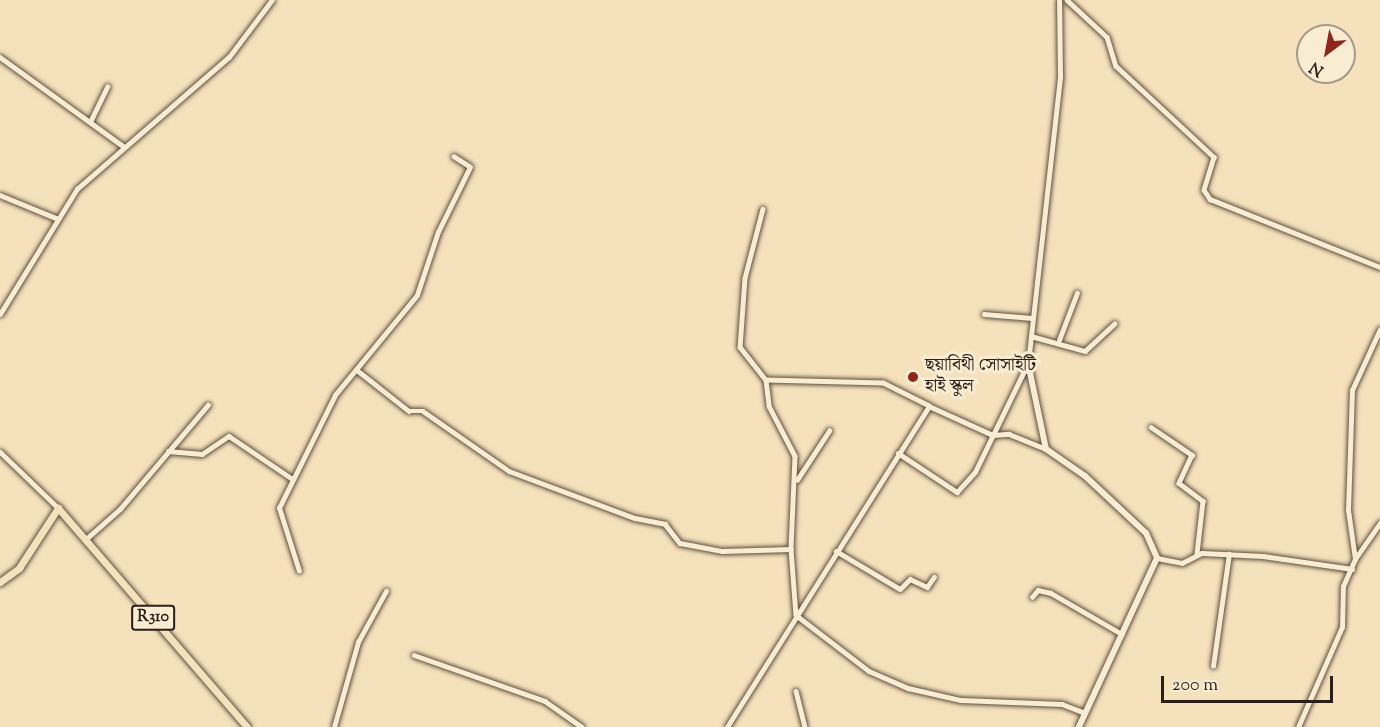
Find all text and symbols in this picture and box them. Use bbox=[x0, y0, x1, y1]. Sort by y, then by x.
north arrow bbox=[1296, 24, 1356, 84]
text: N bbox=[1306, 55, 1329, 81]
place label: ছয়াবিথী সোসাইটি হাই স্কুল bbox=[925, 356, 1036, 398]
marker: ছয়াবিথী সোসাইটি হাই স্কুল bbox=[906, 370, 920, 384]
road number: R310 bbox=[130, 605, 176, 631]
scale bar bbox=[1164, 664, 1336, 702]
text: 200 m bbox=[1172, 673, 1218, 699]

